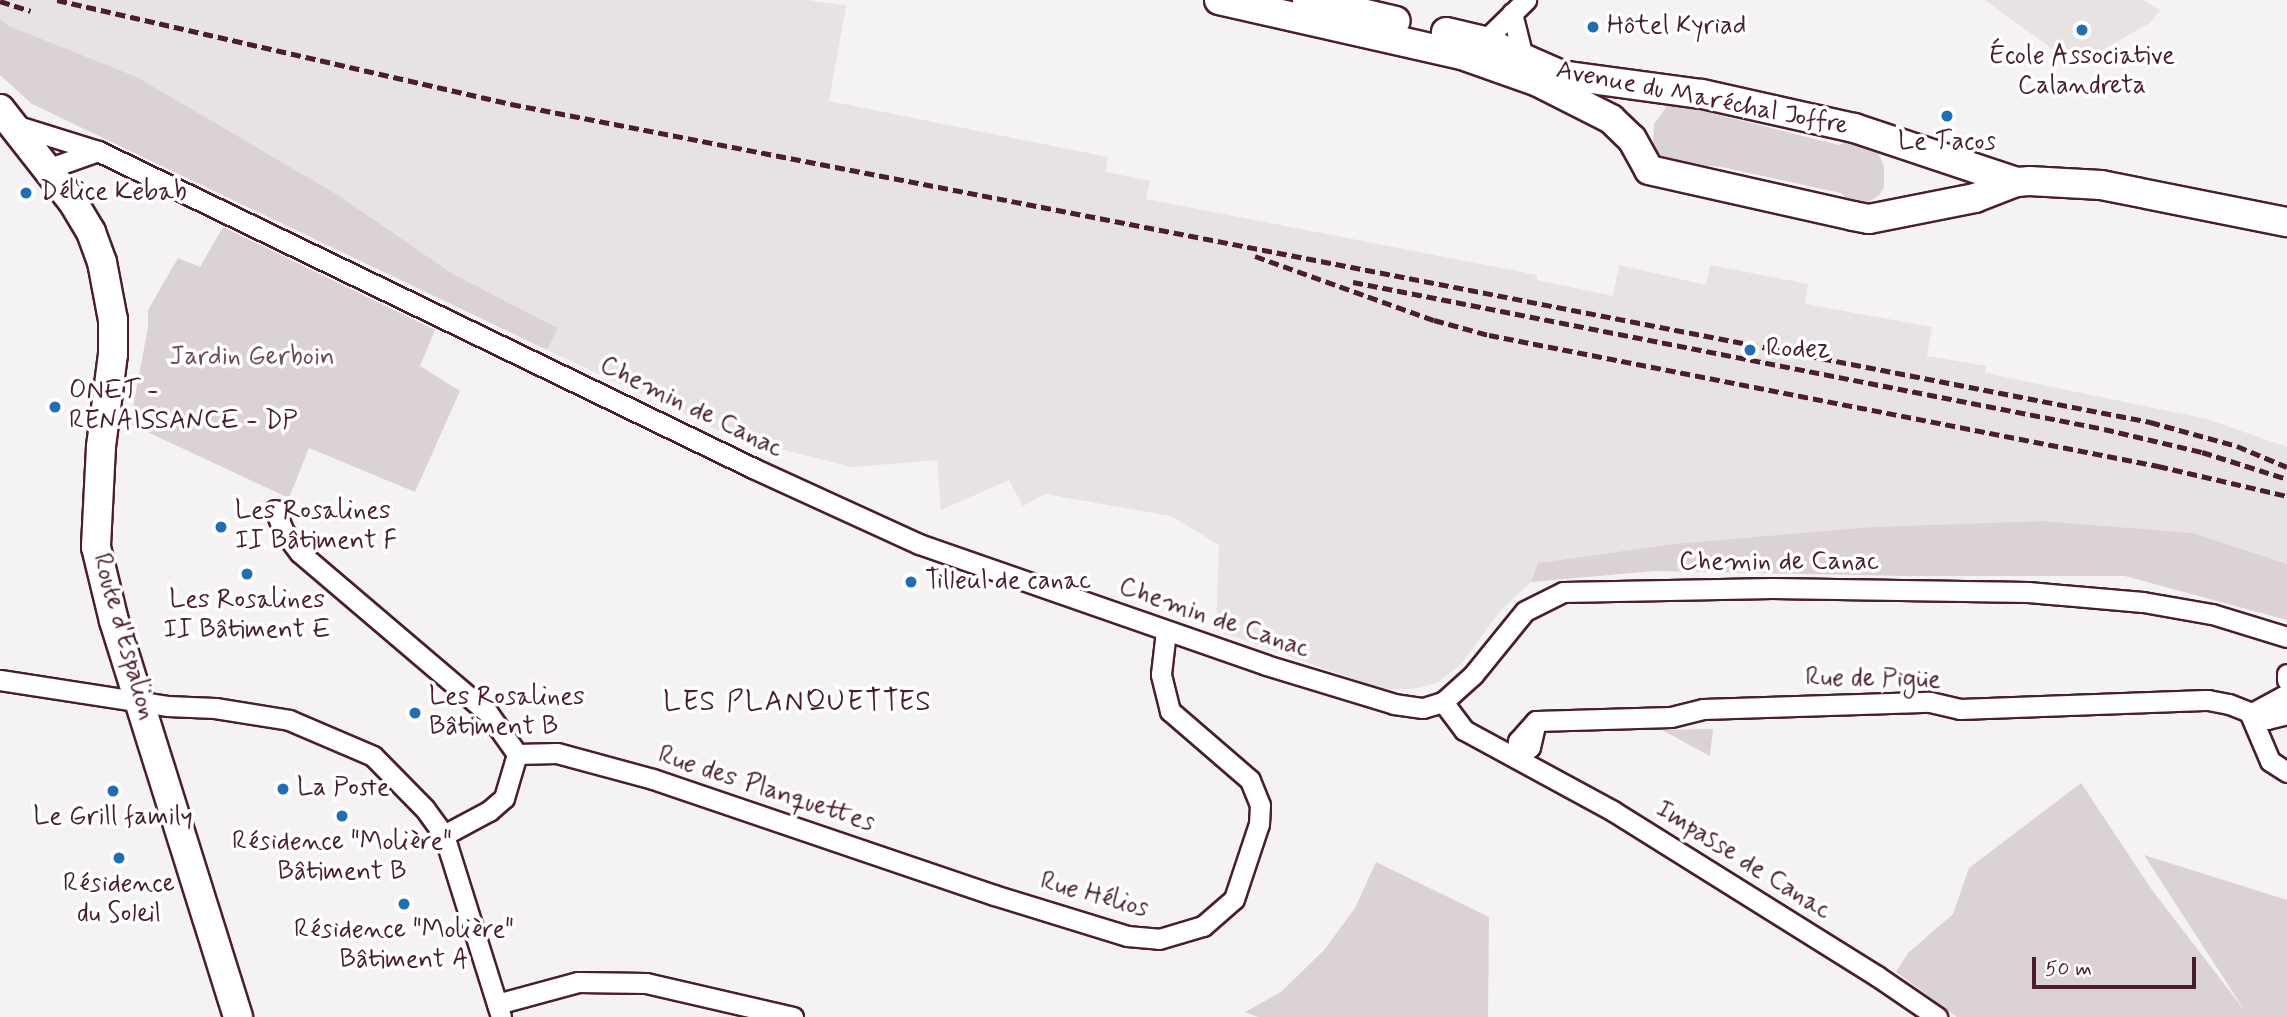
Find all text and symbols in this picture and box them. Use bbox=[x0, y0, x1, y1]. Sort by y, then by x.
place label: Hôtel Kyriad bbox=[1607, 11, 1750, 43]
marker: Hôtel Kyriad bbox=[1585, 19, 1601, 35]
marker: École Associative Calandreta bbox=[2074, 22, 2090, 38]
place label: École Associative Calandreta bbox=[1990, 41, 2174, 102]
street label: Avenue du Maréchal Joffre bbox=[1552, 55, 1852, 143]
marker: Le Tacos bbox=[1939, 108, 1955, 124]
place label: Le Tacos bbox=[1900, 127, 1994, 159]
place label: Délice Kebab bbox=[40, 177, 188, 209]
marker: Délice Kebab bbox=[18, 185, 34, 201]
place label: Rodez bbox=[1766, 334, 1830, 366]
marker: Rodez bbox=[1740, 340, 1760, 360]
park label: Jardin Gerboin bbox=[171, 342, 333, 374]
street label: Chemin de Canac bbox=[594, 350, 788, 466]
place label: ONET - RENAISSANCE - DP bbox=[69, 376, 298, 438]
marker: ONET - RENAISSANCE - DP bbox=[47, 399, 63, 415]
place label: Les Rosalines II Bâtiment F bbox=[235, 496, 397, 558]
marker: Les Rosalines II Bâtiment F bbox=[213, 519, 229, 535]
street label: Chemin de Canac bbox=[1679, 547, 1879, 579]
street label: Route d'Espalion bbox=[85, 551, 161, 723]
marker: Les Rosalines II Bâtiment E bbox=[239, 566, 255, 582]
place label: Tilleul de canac bbox=[925, 566, 1087, 598]
street label: Chemin de Canac bbox=[1115, 572, 1313, 666]
marker: Tilleul de canac bbox=[903, 574, 919, 590]
place label: Les Rosalines II Bâtiment E bbox=[165, 585, 329, 646]
street label: Rue de Pigüe bbox=[1805, 663, 1941, 697]
place label: Les Rosalines Bâtiment B bbox=[429, 682, 580, 744]
district label: LES PLANQUETTES bbox=[663, 686, 933, 720]
marker: Les Rosalines Bâtiment B bbox=[407, 705, 423, 721]
street label: Rue des Planquettes bbox=[652, 740, 880, 840]
place label: La Poste bbox=[297, 773, 388, 805]
marker: La Poste bbox=[275, 781, 291, 797]
marker: Le Grill family bbox=[105, 783, 121, 799]
street label: Impasse de Canac bbox=[1650, 795, 1836, 927]
place label: Le Grill family bbox=[32, 802, 194, 834]
marker: Résidence "Molière" Bâtiment B bbox=[334, 808, 350, 824]
place label: Résidence "Molière" Bâtiment B bbox=[232, 827, 452, 888]
marker: Résidence du Soleil bbox=[111, 850, 127, 866]
street label: Rue Hélios bbox=[1036, 867, 1152, 925]
place label: Résidence du Soleil bbox=[63, 869, 175, 931]
marker: Résidence "Molière" Bâtiment A bbox=[396, 896, 412, 912]
place label: Résidence "Molière" Bâtiment A bbox=[294, 915, 514, 976]
scale bar bbox=[2035, 944, 2200, 988]
text: 50 m bbox=[2045, 955, 2092, 983]

